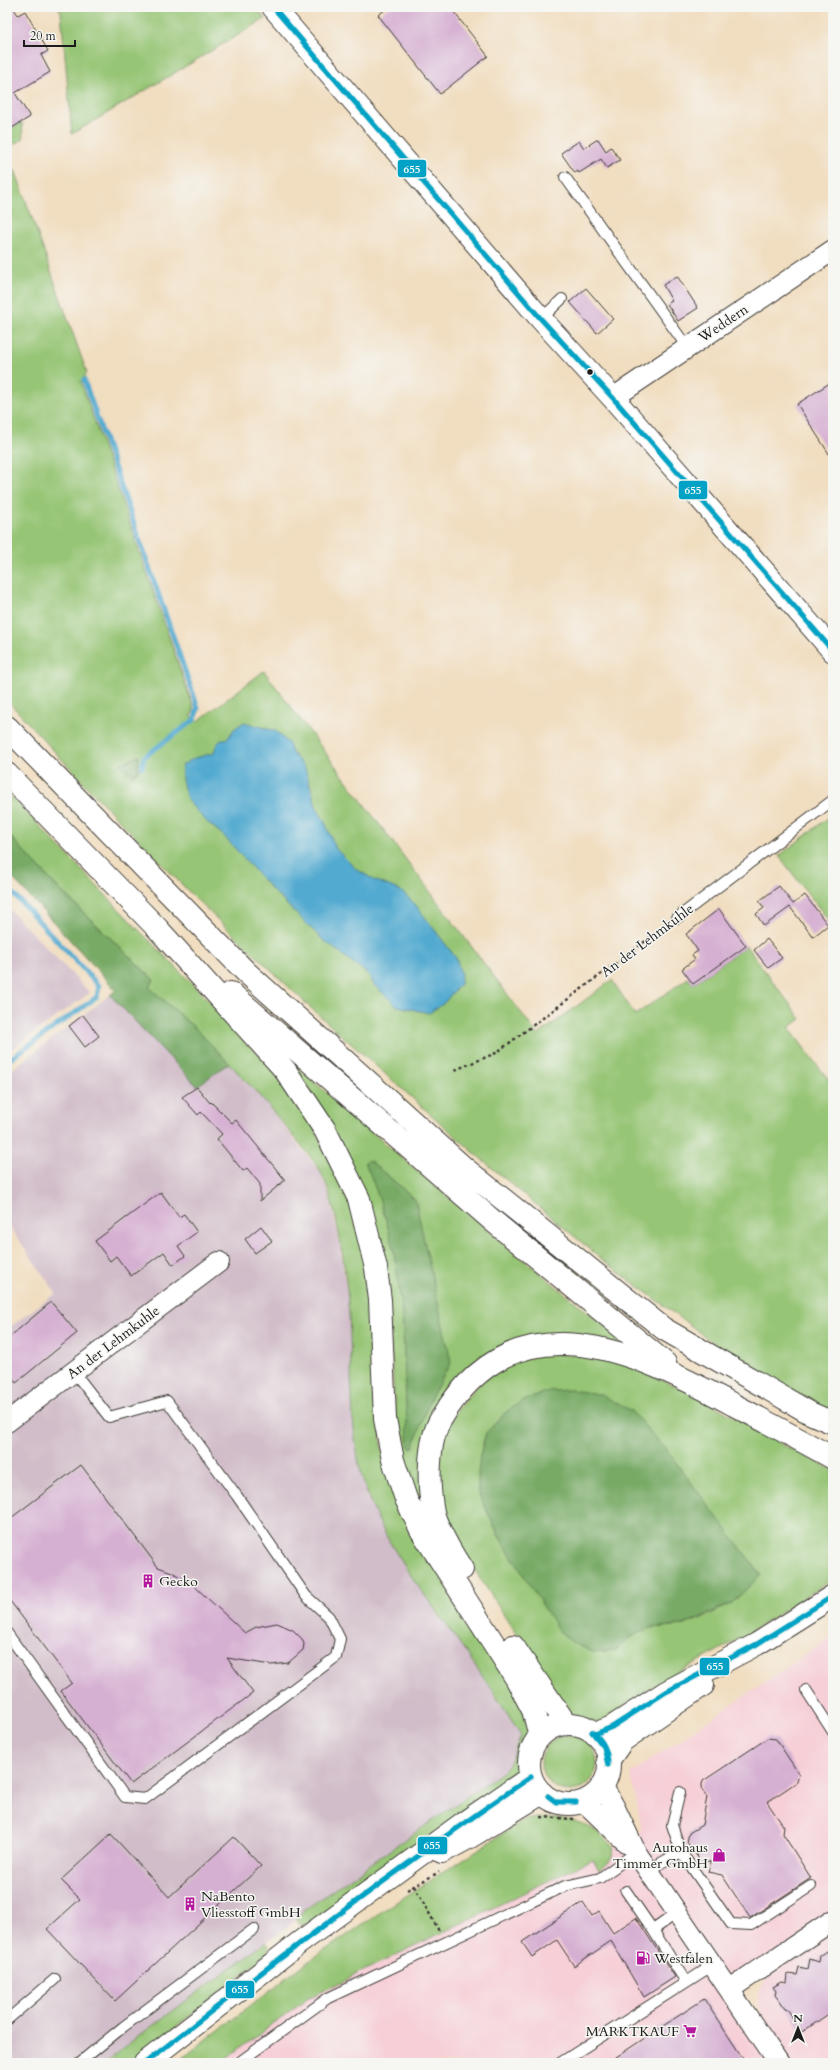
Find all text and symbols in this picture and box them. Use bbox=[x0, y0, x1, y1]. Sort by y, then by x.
scale bar bbox=[24, 22, 75, 48]
text: 20 m bbox=[30, 28, 57, 44]
line badge: 655 bbox=[397, 159, 427, 178]
text: 655 bbox=[404, 162, 421, 177]
street label: Weddern bbox=[694, 300, 752, 348]
unlabelled marker bbox=[585, 367, 595, 377]
line badge: 655 bbox=[678, 480, 708, 500]
text: 655 bbox=[685, 483, 702, 498]
street label: An der Lehmkuhle bbox=[597, 899, 698, 982]
street label: An der Lehmkuhle bbox=[63, 1301, 164, 1384]
place label: Gecko bbox=[159, 1572, 198, 1591]
building icon: Gecko bbox=[140, 1573, 156, 1589]
line badge: 655 bbox=[699, 1657, 730, 1676]
text: 655 bbox=[707, 1659, 724, 1674]
line badge: 655 bbox=[417, 1836, 448, 1855]
text: 655 bbox=[424, 1838, 441, 1853]
place label: Autohaus Timmer GmbH bbox=[613, 1838, 708, 1873]
shop icon: Autohaus Timmer GmbH bbox=[711, 1847, 727, 1863]
place label: NaBento Vliesstoff GmbH bbox=[201, 1887, 301, 1922]
building icon: NaBento Vliesstoff GmbH bbox=[182, 1896, 198, 1912]
place label: Westfalen bbox=[653, 1949, 713, 1968]
fuel station icon: Westfalen bbox=[635, 1950, 651, 1966]
line badge: 655 bbox=[225, 1980, 255, 1999]
text: 655 bbox=[232, 1982, 249, 1997]
north arrow bbox=[778, 2008, 818, 2048]
text: N bbox=[793, 2011, 803, 2026]
place label: MARKTKAUF bbox=[586, 2022, 679, 2041]
supermarket icon: MARKTKAUF bbox=[682, 2023, 698, 2039]

